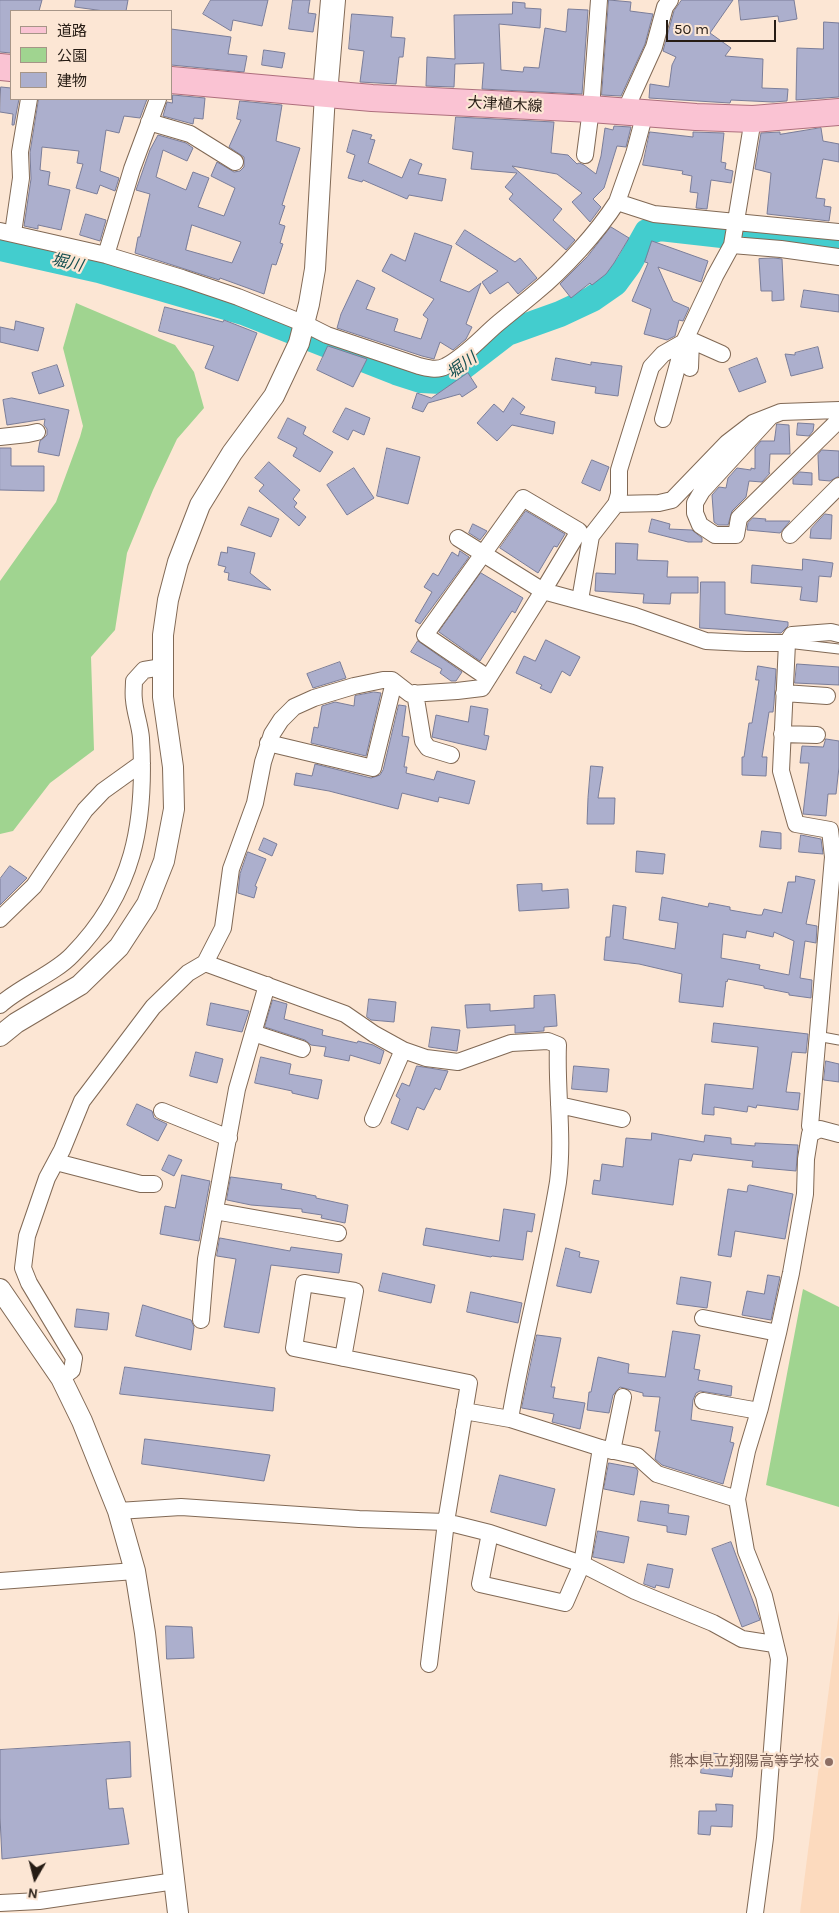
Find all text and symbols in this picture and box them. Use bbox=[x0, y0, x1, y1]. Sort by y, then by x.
legend bbox=[10, 10, 172, 100]
scale bar bbox=[669, 10, 779, 42]
text: 50 m bbox=[674, 20, 709, 38]
text: 道路 bbox=[57, 22, 87, 40]
text: 公園 bbox=[57, 47, 87, 65]
text: 建物 bbox=[57, 72, 87, 90]
street label: 大津植木線 bbox=[467, 94, 543, 116]
water label: 堀川 bbox=[49, 250, 85, 276]
water label: 堀川 bbox=[443, 349, 481, 383]
place label: 熊本県立翔陽高等学校 bbox=[669, 1753, 819, 1771]
marker: 熊本県立翔陽高等学校 bbox=[823, 1756, 835, 1768]
north arrow bbox=[10, 1853, 60, 1903]
text: N bbox=[27, 1884, 39, 1902]

